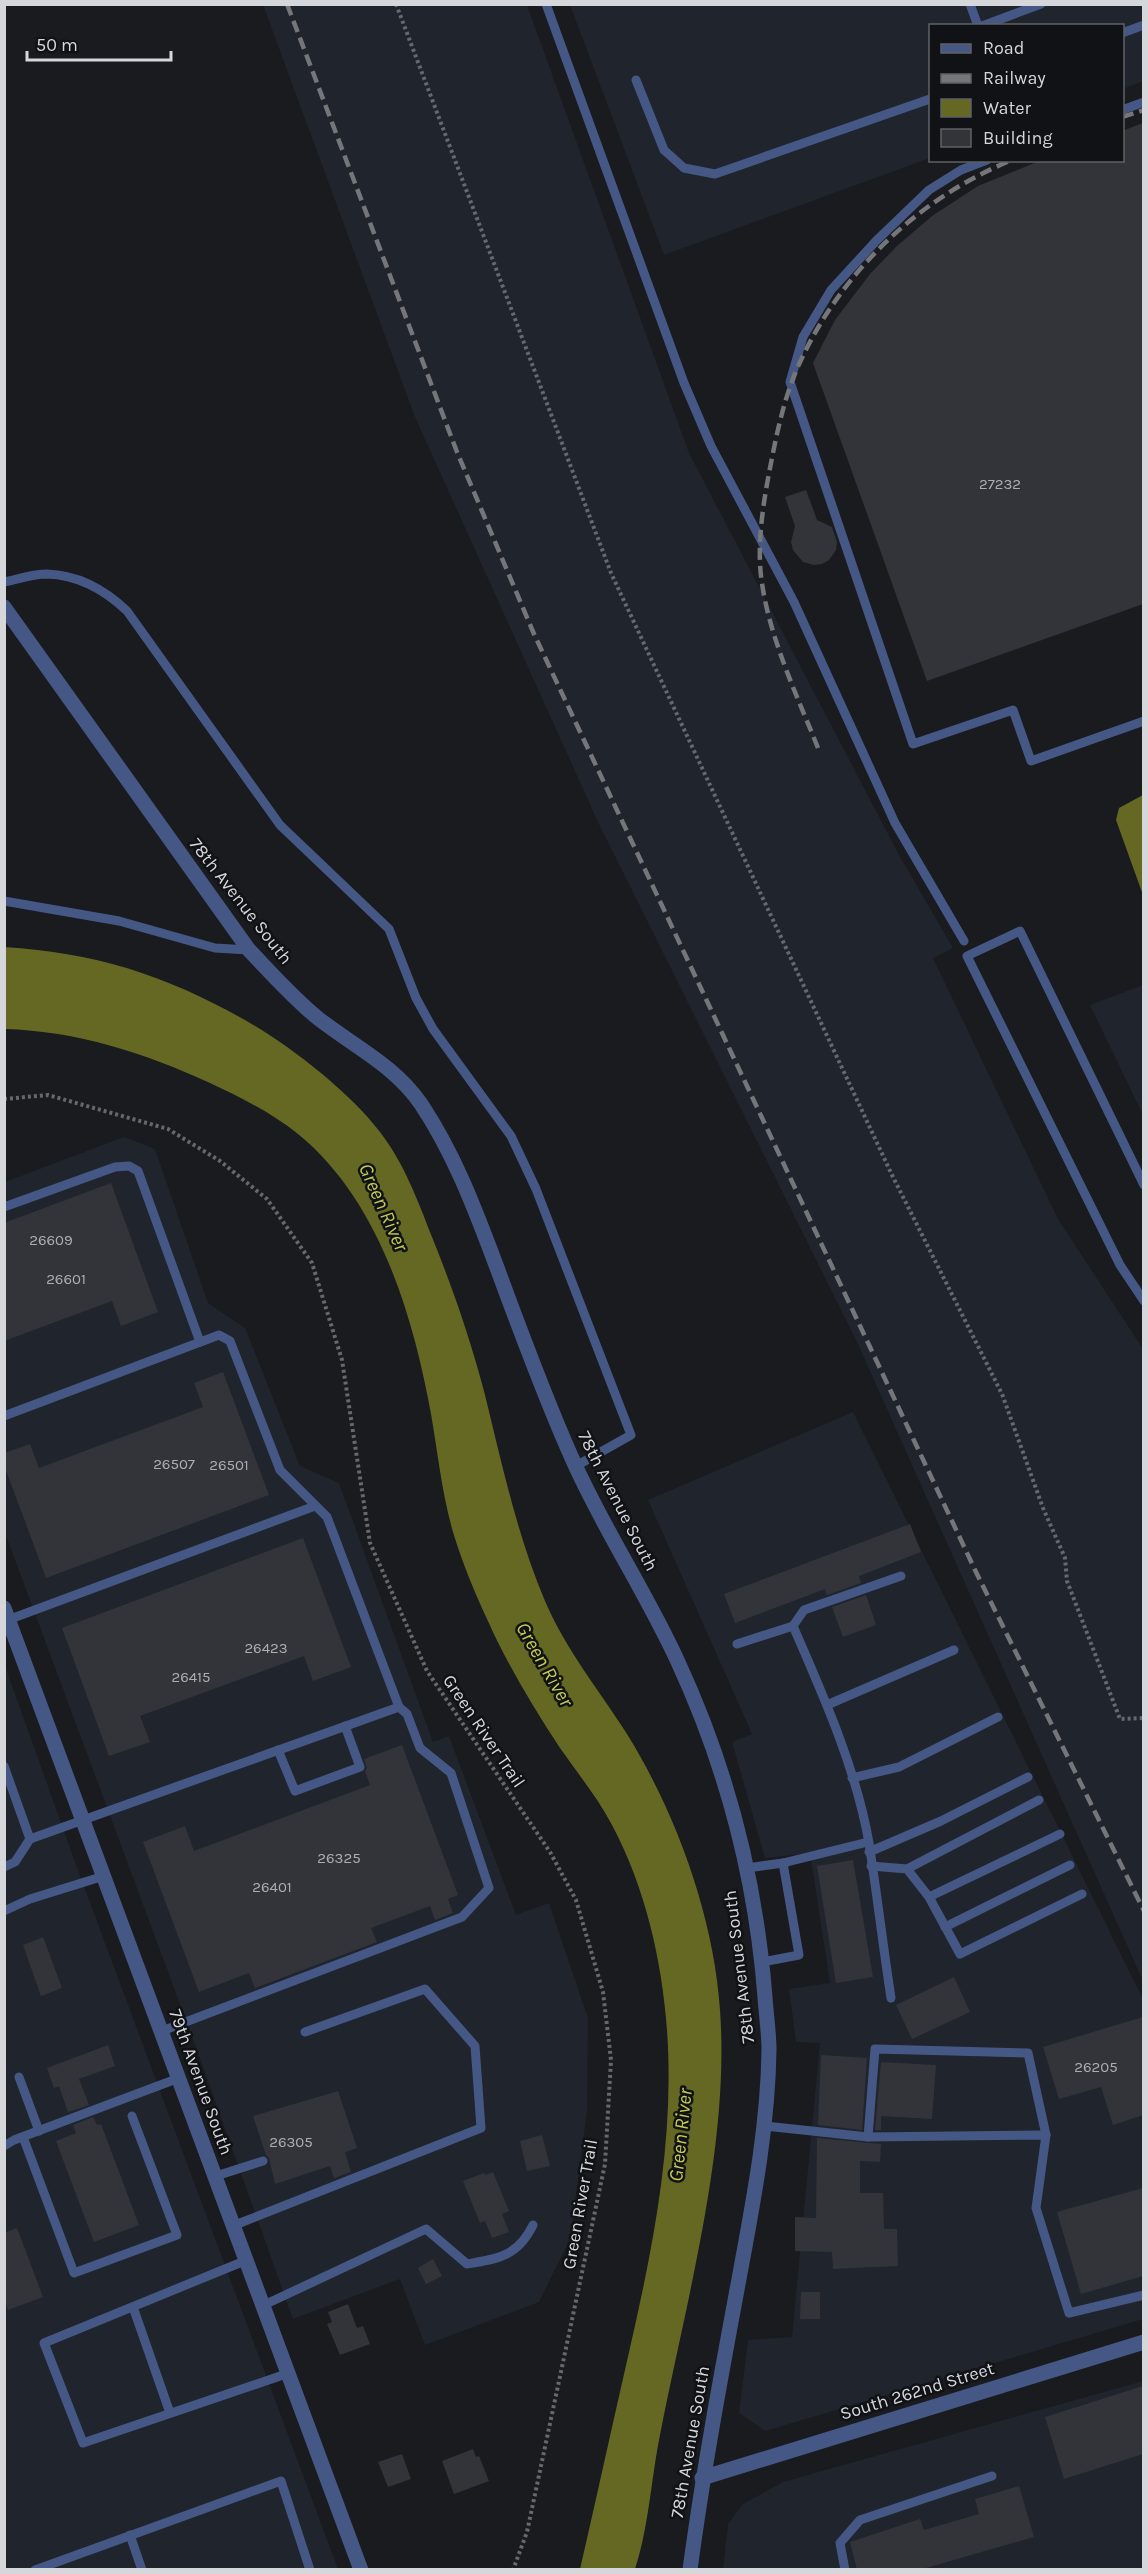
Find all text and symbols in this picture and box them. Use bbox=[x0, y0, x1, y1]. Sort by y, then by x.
scale bar bbox=[27, 24, 171, 62]
legend bbox=[929, 24, 1124, 162]
text: 50 m bbox=[36, 34, 78, 56]
text: Road bbox=[983, 37, 1024, 59]
text: Railway bbox=[983, 67, 1046, 89]
text: Water bbox=[983, 97, 1031, 119]
text: Building bbox=[983, 127, 1053, 149]
house number: 27232 bbox=[979, 475, 1021, 493]
street label: 78th Avenue South bbox=[185, 833, 297, 969]
water label: Green River bbox=[354, 1160, 414, 1256]
house number: 26609 bbox=[29, 1231, 73, 1249]
house number: 26601 bbox=[46, 1270, 86, 1288]
street label: 78th Avenue South bbox=[573, 1427, 663, 1575]
house number: 26507 bbox=[153, 1455, 195, 1473]
house number: 26501 bbox=[209, 1456, 249, 1474]
water label: Green River bbox=[511, 1618, 579, 1712]
house number: 26423 bbox=[244, 1639, 288, 1657]
house number: 26415 bbox=[171, 1668, 211, 1686]
street label: Green River Trail bbox=[438, 1670, 530, 1792]
house number: 26325 bbox=[317, 1849, 361, 1867]
house number: 26401 bbox=[252, 1878, 292, 1896]
street label: 78th Avenue South bbox=[719, 1889, 759, 2045]
street label: 79th Avenue South bbox=[164, 2006, 238, 2158]
house number: 26205 bbox=[1074, 2058, 1118, 2076]
water label: Green River bbox=[664, 2086, 697, 2183]
house number: 26305 bbox=[269, 2133, 313, 2151]
street label: Green River Trail bbox=[558, 2137, 602, 2271]
street label: South 262nd Street bbox=[837, 2357, 997, 2425]
street label: 78th Avenue South bbox=[666, 2364, 714, 2520]

